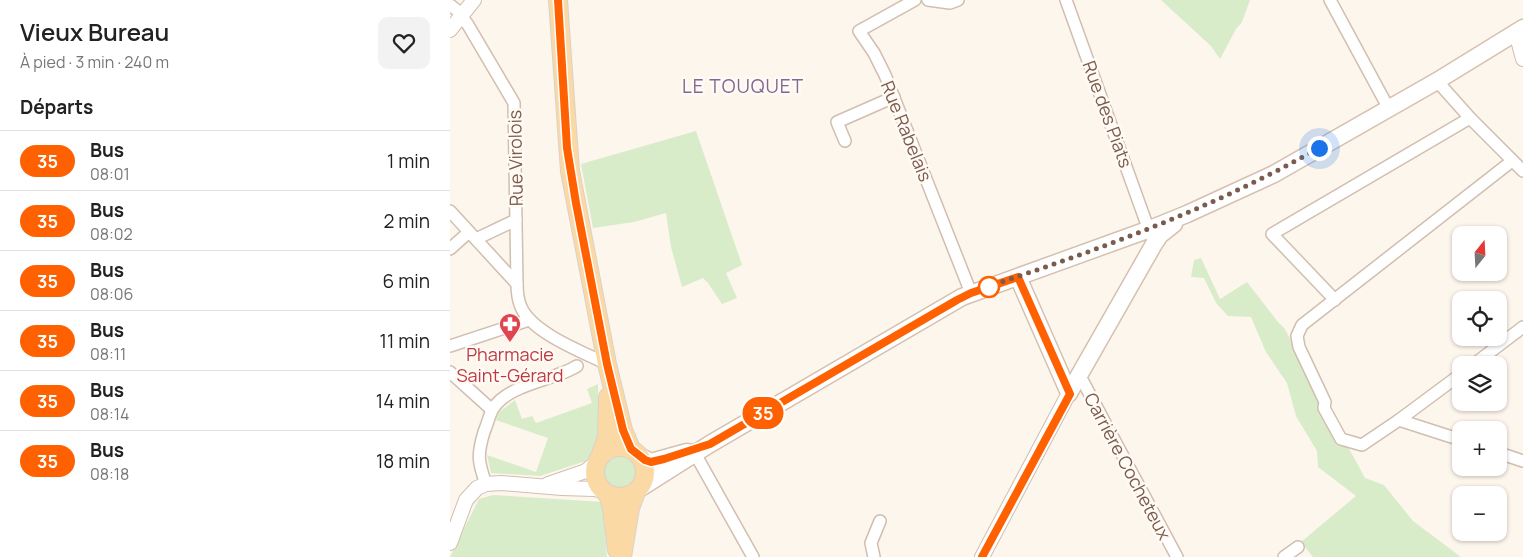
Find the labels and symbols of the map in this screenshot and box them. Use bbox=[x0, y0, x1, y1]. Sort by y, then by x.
street label: Rue des Piats bbox=[1078, 57, 1138, 171]
district label: LE TOUQUET bbox=[682, 73, 804, 99]
street label: Rue Rabelais bbox=[876, 77, 938, 185]
street label: Rue Virolois bbox=[502, 110, 528, 206]
your location bbox=[1307, 136, 1332, 161]
north arrow bbox=[1452, 226, 1508, 281]
unlabelled marker bbox=[978, 276, 1000, 298]
pharmacy icon: Pharmacie Saint-Gérard bbox=[498, 312, 522, 343]
place label: Pharmacie Saint-Gérard bbox=[456, 342, 564, 387]
street label: Carrière Cocheteux bbox=[1079, 388, 1177, 544]
line badge: 35 bbox=[740, 397, 786, 429]

